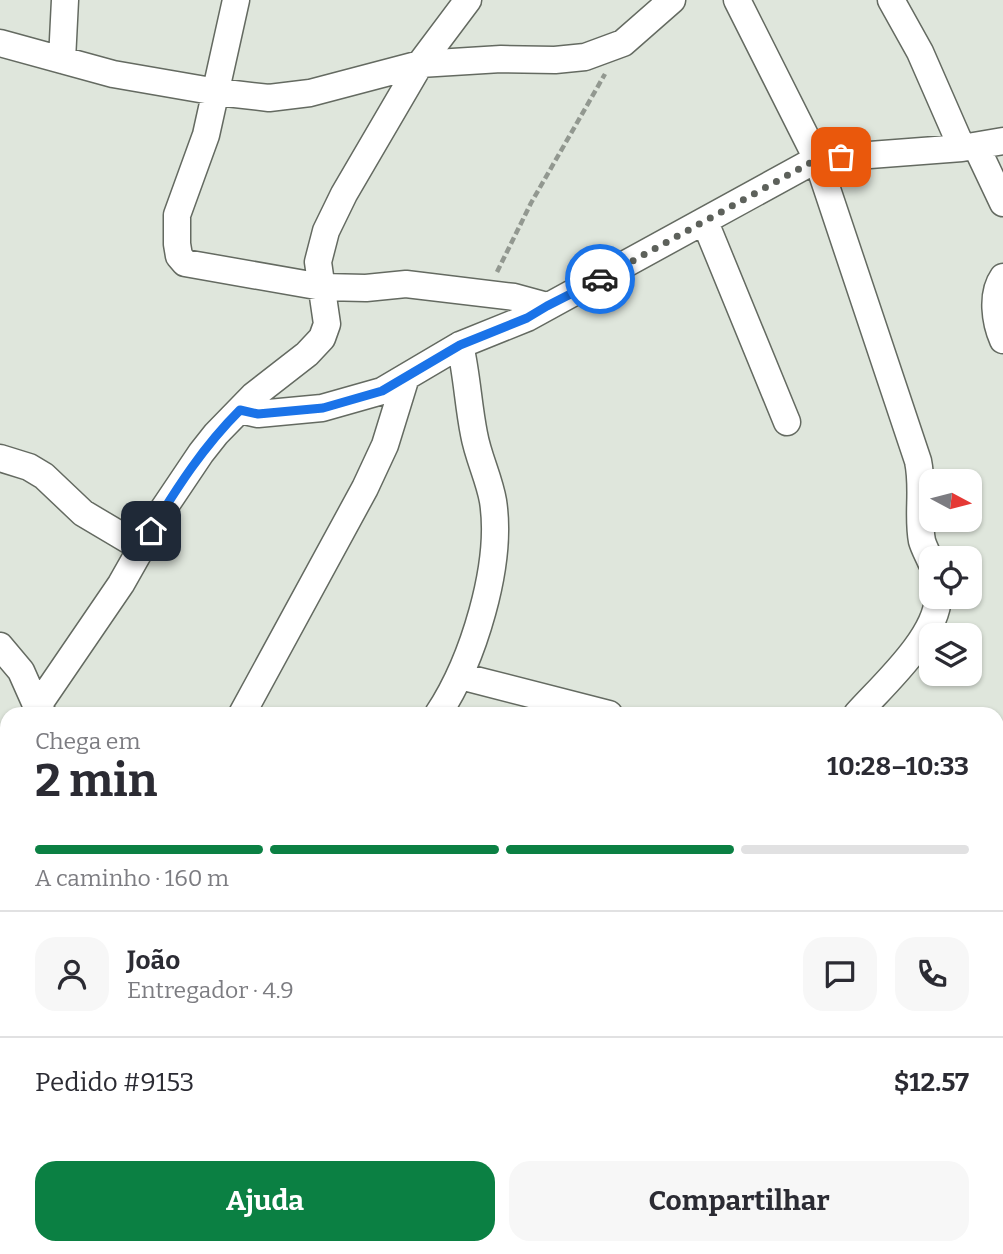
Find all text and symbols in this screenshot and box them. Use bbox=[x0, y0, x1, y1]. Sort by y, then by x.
pin bbox=[811, 127, 871, 187]
icon: bag bbox=[822, 138, 860, 176]
courier bbox=[565, 244, 635, 314]
icon: car bbox=[581, 260, 619, 298]
north arrow bbox=[919, 469, 982, 532]
map controls bbox=[919, 469, 982, 686]
pin bbox=[121, 501, 181, 561]
icon: home bbox=[132, 512, 170, 550]
button: locate bbox=[919, 546, 982, 609]
button: layers bbox=[919, 623, 982, 686]
text: Chega em bbox=[35, 727, 140, 755]
text: 10:28–10:33 bbox=[827, 751, 969, 782]
text: 2 min bbox=[35, 753, 157, 808]
text: A caminho · 160 m bbox=[35, 864, 229, 892]
button: person bbox=[35, 937, 109, 1011]
button: chat bbox=[803, 937, 877, 1011]
button: phone bbox=[895, 937, 969, 1011]
text: João bbox=[127, 945, 180, 976]
text: Entregador · 4.9 bbox=[127, 976, 294, 1004]
text: Pedido #9153 bbox=[35, 1067, 194, 1098]
text: $12.57 bbox=[894, 1067, 969, 1098]
button: Ajuda bbox=[35, 1161, 495, 1241]
button: Compartilhar bbox=[509, 1161, 969, 1241]

